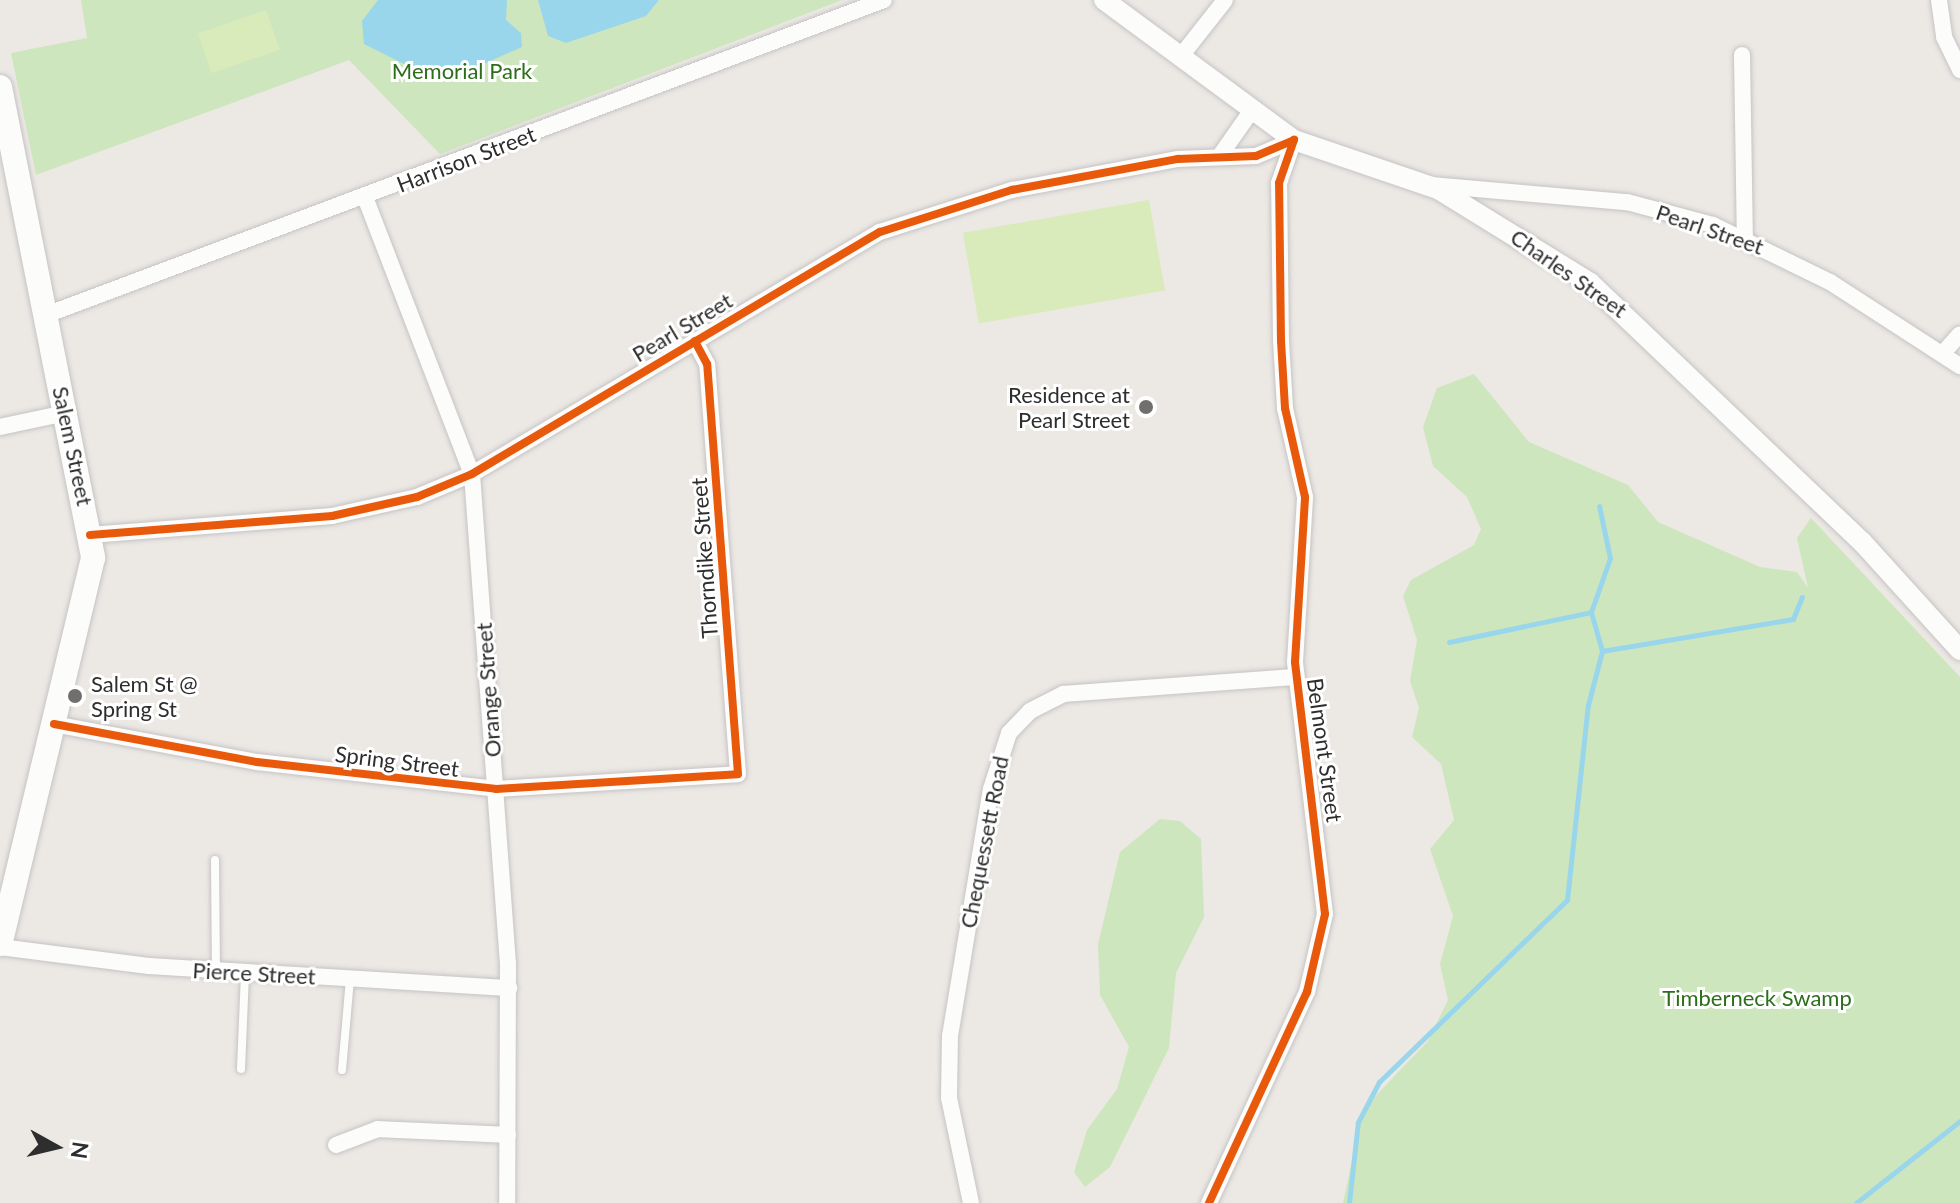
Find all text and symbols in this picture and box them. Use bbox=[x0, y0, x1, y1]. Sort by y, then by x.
park label: Memorial Park bbox=[392, 58, 532, 84]
street label: Harrison Street bbox=[393, 120, 539, 198]
street label: Pearl Street bbox=[1653, 198, 1767, 260]
street label: Charles Street bbox=[1506, 223, 1632, 323]
street label: Pearl Street bbox=[627, 287, 737, 367]
place label: Residence at Pearl Street bbox=[1008, 381, 1130, 432]
street label: Salem Street bbox=[47, 384, 99, 508]
marker: Residence at Pearl Street bbox=[1137, 398, 1155, 416]
street label: Thorndike Street bbox=[685, 477, 723, 639]
street label: Orange Street bbox=[470, 622, 506, 758]
place label: Salem St @ Spring St bbox=[91, 670, 198, 722]
street label: Belmont Street bbox=[1302, 676, 1348, 824]
marker: Salem St @ Spring St bbox=[66, 687, 84, 705]
street label: Spring Street bbox=[334, 740, 460, 782]
street label: Chequessett Road bbox=[954, 754, 1014, 930]
street label: Pierce Street bbox=[192, 957, 316, 989]
park label: Timberneck Swamp bbox=[1662, 985, 1852, 1011]
north arrow bbox=[16, 1107, 96, 1187]
text: N bbox=[66, 1140, 95, 1161]

